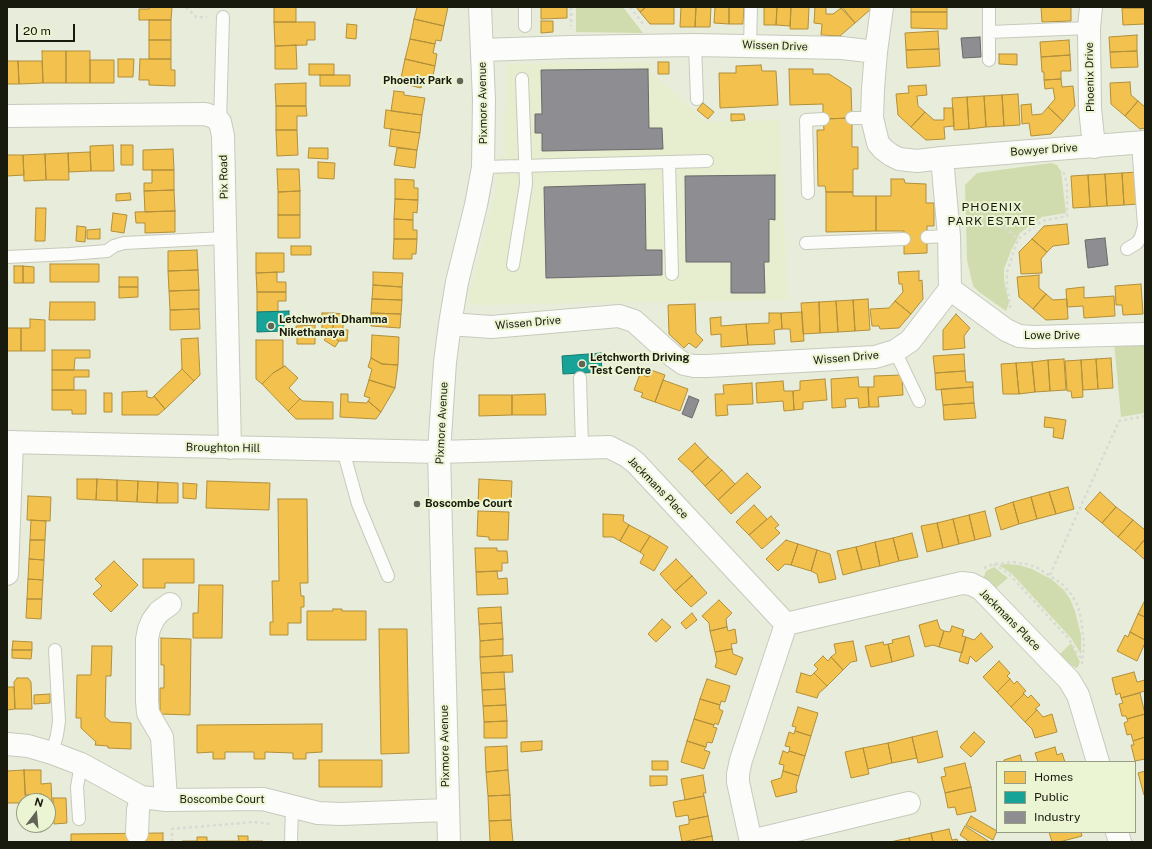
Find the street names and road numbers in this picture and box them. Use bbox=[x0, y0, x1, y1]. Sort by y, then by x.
street label: Wissen Drive bbox=[742, 38, 808, 54]
street label: Phoenix Drive bbox=[1083, 42, 1097, 112]
street label: Pixmore Avenue bbox=[476, 62, 490, 144]
street label: Bowyer Drive bbox=[1010, 141, 1078, 159]
street label: Pix Road bbox=[217, 155, 231, 199]
street label: Wissen Drive bbox=[495, 314, 561, 332]
street label: Lowe Drive bbox=[1024, 329, 1080, 343]
street label: Wissen Drive bbox=[813, 349, 879, 367]
street label: Pixmore Avenue bbox=[433, 381, 451, 465]
street label: Broughton Hill bbox=[186, 441, 260, 455]
street label: Jackmans Place bbox=[625, 454, 691, 522]
street label: Jackmans Place bbox=[977, 587, 1043, 653]
street label: Pixmore Avenue bbox=[438, 705, 452, 787]
street label: Boscombe Court bbox=[180, 793, 264, 807]

